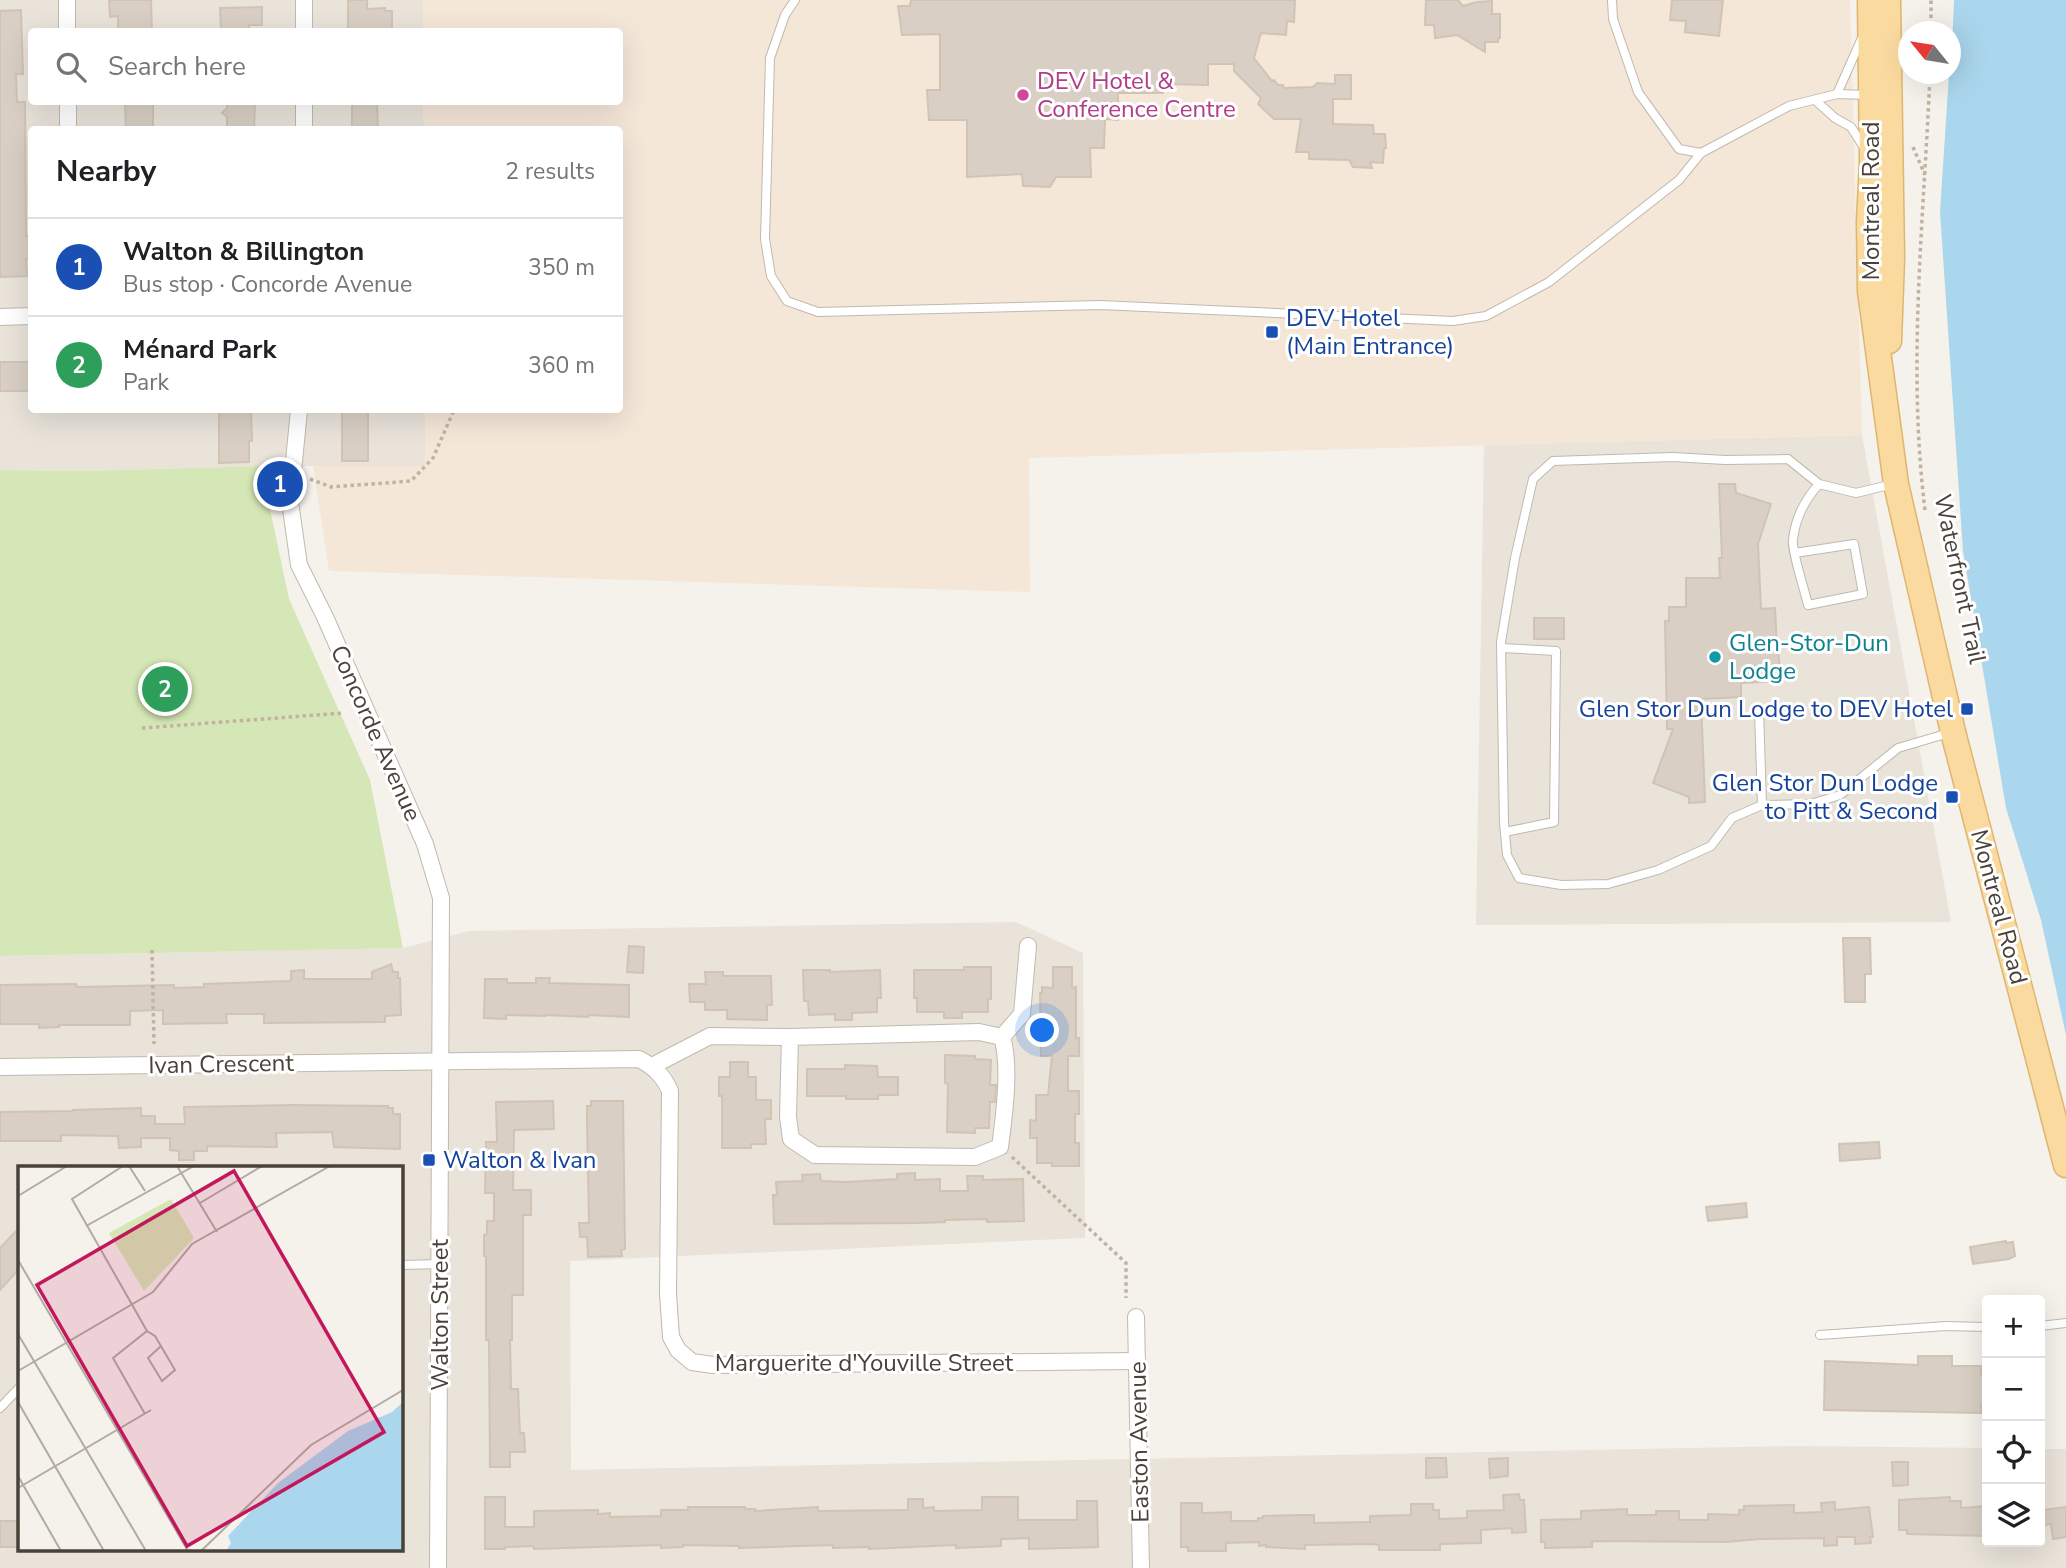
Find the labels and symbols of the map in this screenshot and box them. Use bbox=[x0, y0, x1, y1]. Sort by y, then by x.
north arrow bbox=[1898, 21, 1961, 84]
place label: DEV Hotel & Conference Centre bbox=[1037, 65, 1236, 125]
marker: DEV Hotel & Conference Centre bbox=[1015, 87, 1031, 103]
street label: Montreal Road bbox=[1855, 122, 1887, 280]
place label: DEV Hotel (Main Entrance) bbox=[1286, 302, 1454, 362]
marker: DEV Hotel (Main Entrance) bbox=[1264, 324, 1280, 340]
pin: 1 bbox=[257, 458, 303, 510]
street label: Waterfront Trail bbox=[1926, 491, 1994, 667]
place label: Glen-Stor-Dun Lodge bbox=[1729, 627, 1889, 687]
street label: Concorde Avenue bbox=[323, 640, 429, 826]
marker: Glen-Stor-Dun Lodge bbox=[1707, 649, 1723, 665]
pin: 2 bbox=[142, 663, 188, 715]
place label: Glen Stor Dun Lodge to DEV Hotel bbox=[1579, 693, 1953, 725]
marker: Glen Stor Dun Lodge to DEV Hotel bbox=[1959, 701, 1975, 717]
place label: Glen Stor Dun Lodge to Pitt & Second bbox=[1712, 767, 1938, 827]
marker: Glen Stor Dun Lodge to Pitt & Second bbox=[1944, 789, 1960, 805]
street label: Montreal Road bbox=[1963, 826, 2035, 988]
your location bbox=[1025, 1013, 1059, 1047]
street label: Ivan Crescent bbox=[148, 1047, 295, 1081]
place label: Walton & Ivan bbox=[443, 1144, 597, 1176]
marker: Walton & Ivan bbox=[421, 1152, 437, 1168]
inset map bbox=[18, 1166, 402, 1550]
street label: Walton Street bbox=[424, 1239, 456, 1391]
street label: Marguerite d'Youville Street bbox=[715, 1347, 1014, 1379]
street label: Easton Avenue bbox=[1122, 1361, 1156, 1523]

